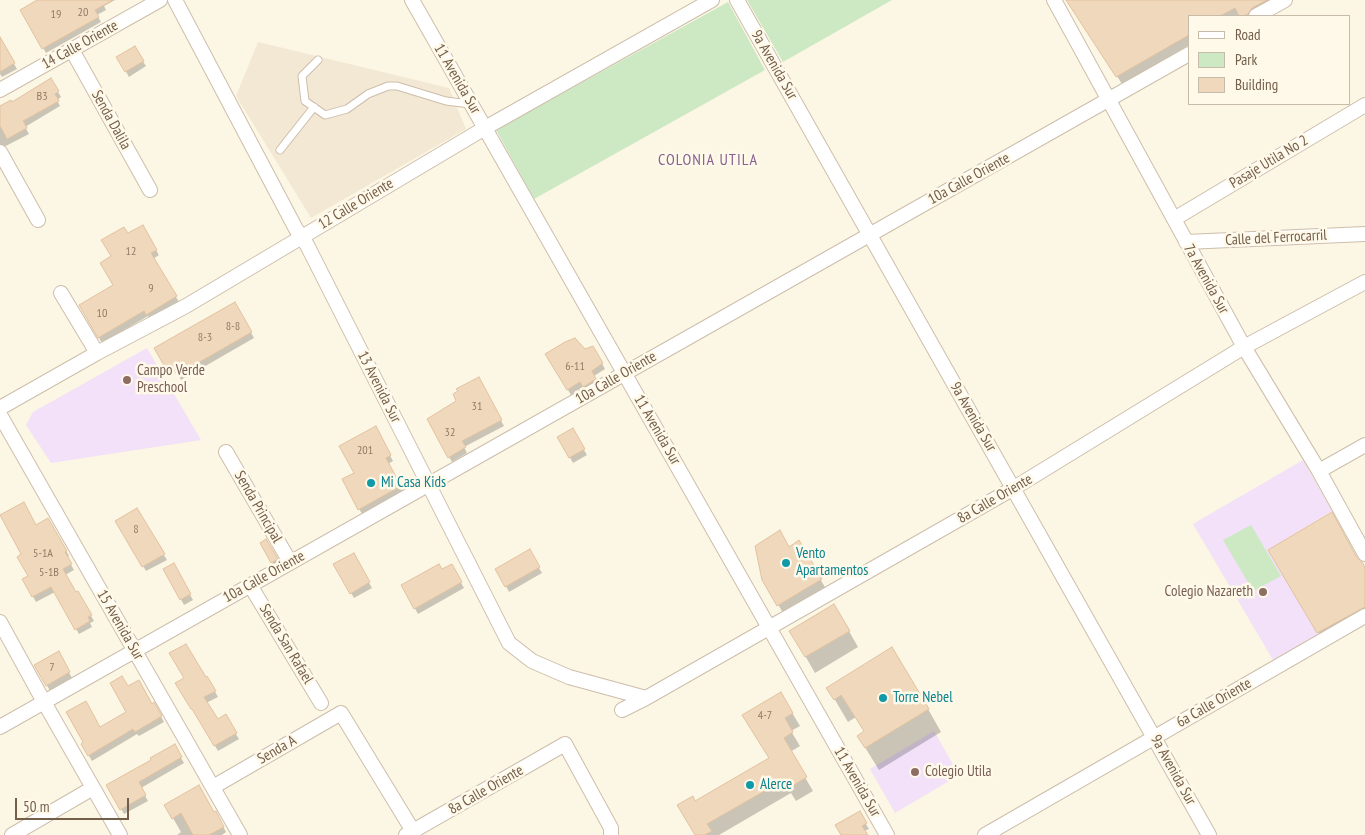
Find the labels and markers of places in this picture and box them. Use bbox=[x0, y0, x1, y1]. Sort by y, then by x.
place label: Campo Verde Preschool bbox=[137, 362, 205, 397]
marker: Campo Verde Preschool bbox=[121, 374, 133, 386]
place label: Mi Casa Kids bbox=[381, 474, 446, 492]
marker: Mi Casa Kids bbox=[365, 477, 377, 489]
place label: Vento Apartamentos bbox=[796, 545, 868, 580]
marker: Vento Apartamentos bbox=[780, 557, 792, 569]
place label: Colegio Nazareth bbox=[1165, 583, 1253, 601]
marker: Colegio Nazareth bbox=[1257, 586, 1269, 598]
place label: Torre Nebel bbox=[893, 689, 953, 707]
marker: Torre Nebel bbox=[877, 692, 889, 704]
place label: Colegio Utila bbox=[925, 763, 992, 781]
marker: Colegio Utila bbox=[909, 766, 921, 778]
place label: Alerce bbox=[760, 776, 792, 794]
marker: Alerce bbox=[744, 779, 756, 791]

